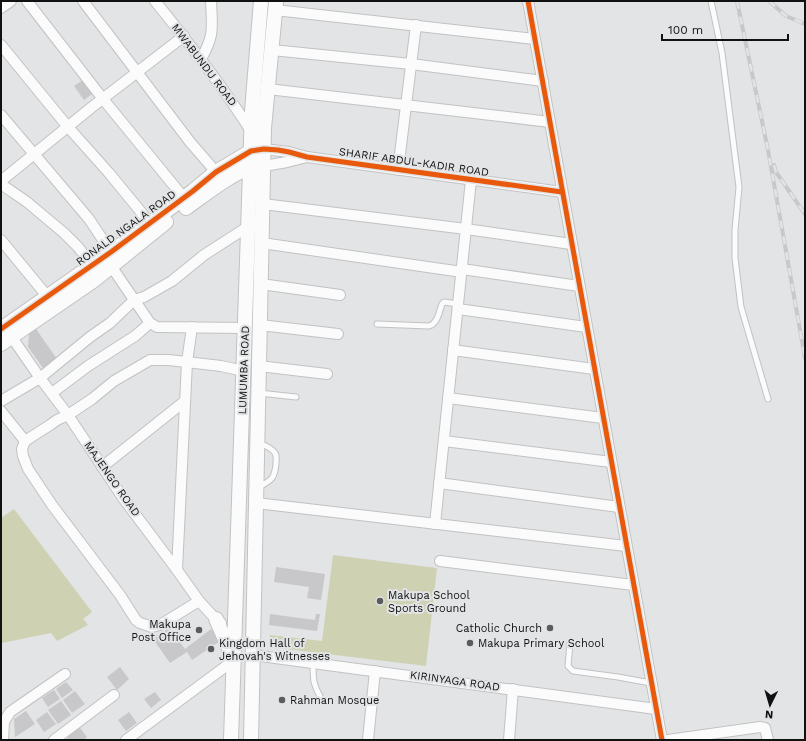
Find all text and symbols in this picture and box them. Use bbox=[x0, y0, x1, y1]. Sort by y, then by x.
scale bar bbox=[662, 16, 788, 42]
street label: MWABUNDU ROAD bbox=[169, 21, 239, 109]
text: 100 m bbox=[668, 23, 703, 37]
street label: SHARIF ABDUL-KADIR ROAD bbox=[338, 145, 490, 179]
street label: RONALD NGALA ROAD bbox=[74, 187, 178, 269]
street label: LUMUMBA ROAD bbox=[236, 325, 252, 415]
street label: MAJENGO ROAD bbox=[81, 439, 143, 519]
place label: Makupa School Sports Ground bbox=[388, 589, 470, 615]
marker: Makupa School Sports Ground bbox=[375, 596, 385, 606]
place label: Makupa Post Office bbox=[131, 618, 191, 644]
place label: Catholic Church bbox=[456, 622, 542, 635]
marker: Catholic Church bbox=[545, 623, 555, 633]
marker: Makupa Post Office bbox=[194, 625, 204, 635]
place label: Kingdom Hall of Jehovah's Witnesses bbox=[219, 637, 330, 663]
place label: Makupa Primary School bbox=[478, 637, 605, 650]
marker: Makupa Primary School bbox=[465, 638, 475, 648]
marker: Kingdom Hall of Jehovah's Witnesses bbox=[206, 644, 216, 654]
street label: KIRINYAGA ROAD bbox=[409, 668, 501, 694]
north arrow bbox=[750, 685, 790, 725]
place label: Rahman Mosque bbox=[290, 694, 379, 707]
marker: Rahman Mosque bbox=[277, 695, 287, 705]
text: N bbox=[765, 708, 774, 721]

